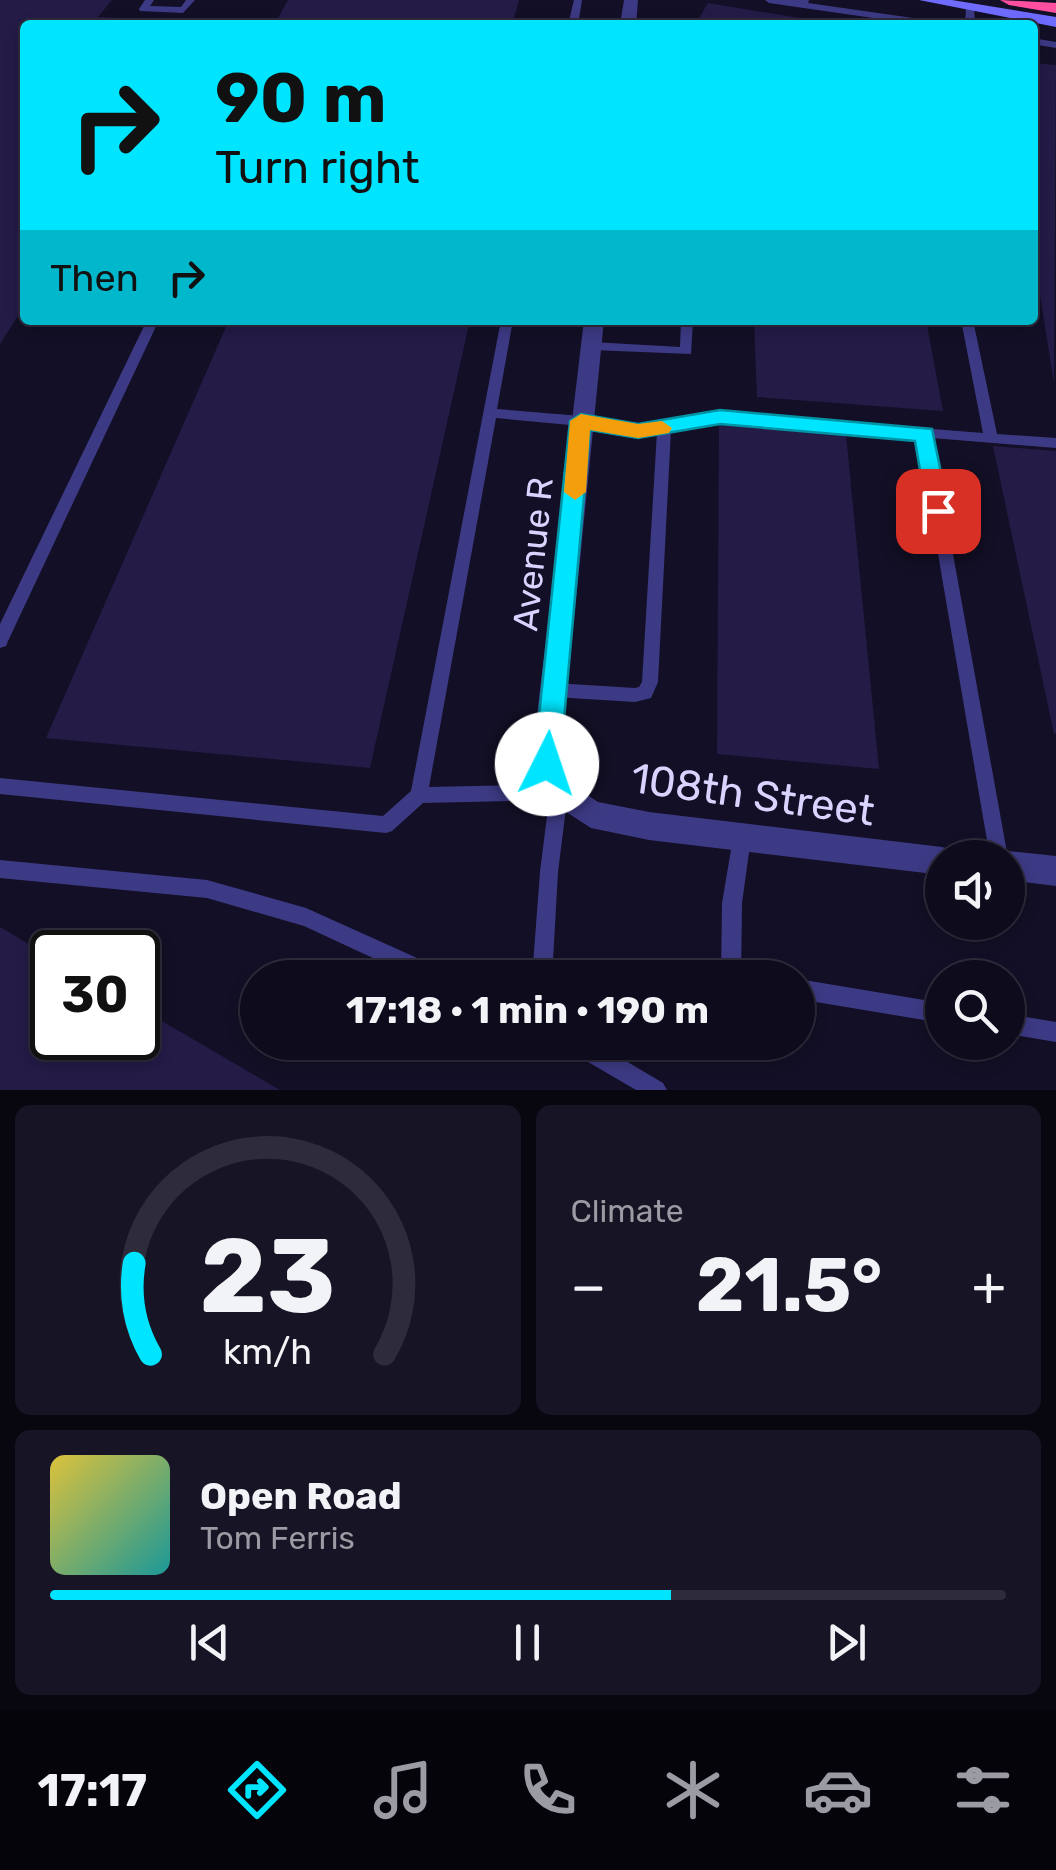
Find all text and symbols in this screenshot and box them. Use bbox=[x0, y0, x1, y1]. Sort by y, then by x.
text: 90 m bbox=[215, 57, 387, 140]
icon: right bbox=[50, 60, 180, 190]
text: Turn right bbox=[215, 141, 419, 194]
icon: right bbox=[159, 250, 214, 305]
text: Then bbox=[50, 255, 139, 301]
pin bbox=[896, 469, 981, 554]
street label: Avenue R bbox=[504, 475, 562, 633]
icon: arrive bbox=[911, 484, 966, 539]
position arrow bbox=[495, 712, 599, 816]
street label: 108th Street bbox=[628, 753, 878, 837]
map controls bbox=[925, 840, 1025, 1060]
button: sound bbox=[925, 840, 1025, 940]
speed limit sign: 30 bbox=[30, 930, 160, 1060]
button: search bbox=[925, 960, 1025, 1060]
text: 17:18 · 1 min · 190 m bbox=[346, 987, 709, 1033]
text: Climate bbox=[571, 1192, 684, 1230]
text: 23 bbox=[200, 1215, 336, 1338]
text: 21.5° bbox=[696, 1241, 882, 1330]
text: − bbox=[571, 1254, 606, 1319]
text: + bbox=[972, 1254, 1006, 1319]
text: km/h bbox=[223, 1331, 312, 1373]
text: Open Road bbox=[200, 1473, 402, 1519]
text: Tom Ferris bbox=[200, 1519, 355, 1557]
icon: previous bbox=[182, 1615, 237, 1670]
icon: pause bbox=[500, 1615, 555, 1670]
icon: next bbox=[819, 1615, 874, 1670]
icon: directions bbox=[222, 1755, 292, 1825]
icon: music bbox=[368, 1755, 438, 1825]
icon: phone bbox=[513, 1755, 583, 1825]
icon: climate bbox=[658, 1755, 728, 1825]
icon: car bbox=[803, 1755, 873, 1825]
icon: filters bbox=[948, 1755, 1018, 1825]
text: 17:17 bbox=[38, 1764, 147, 1817]

